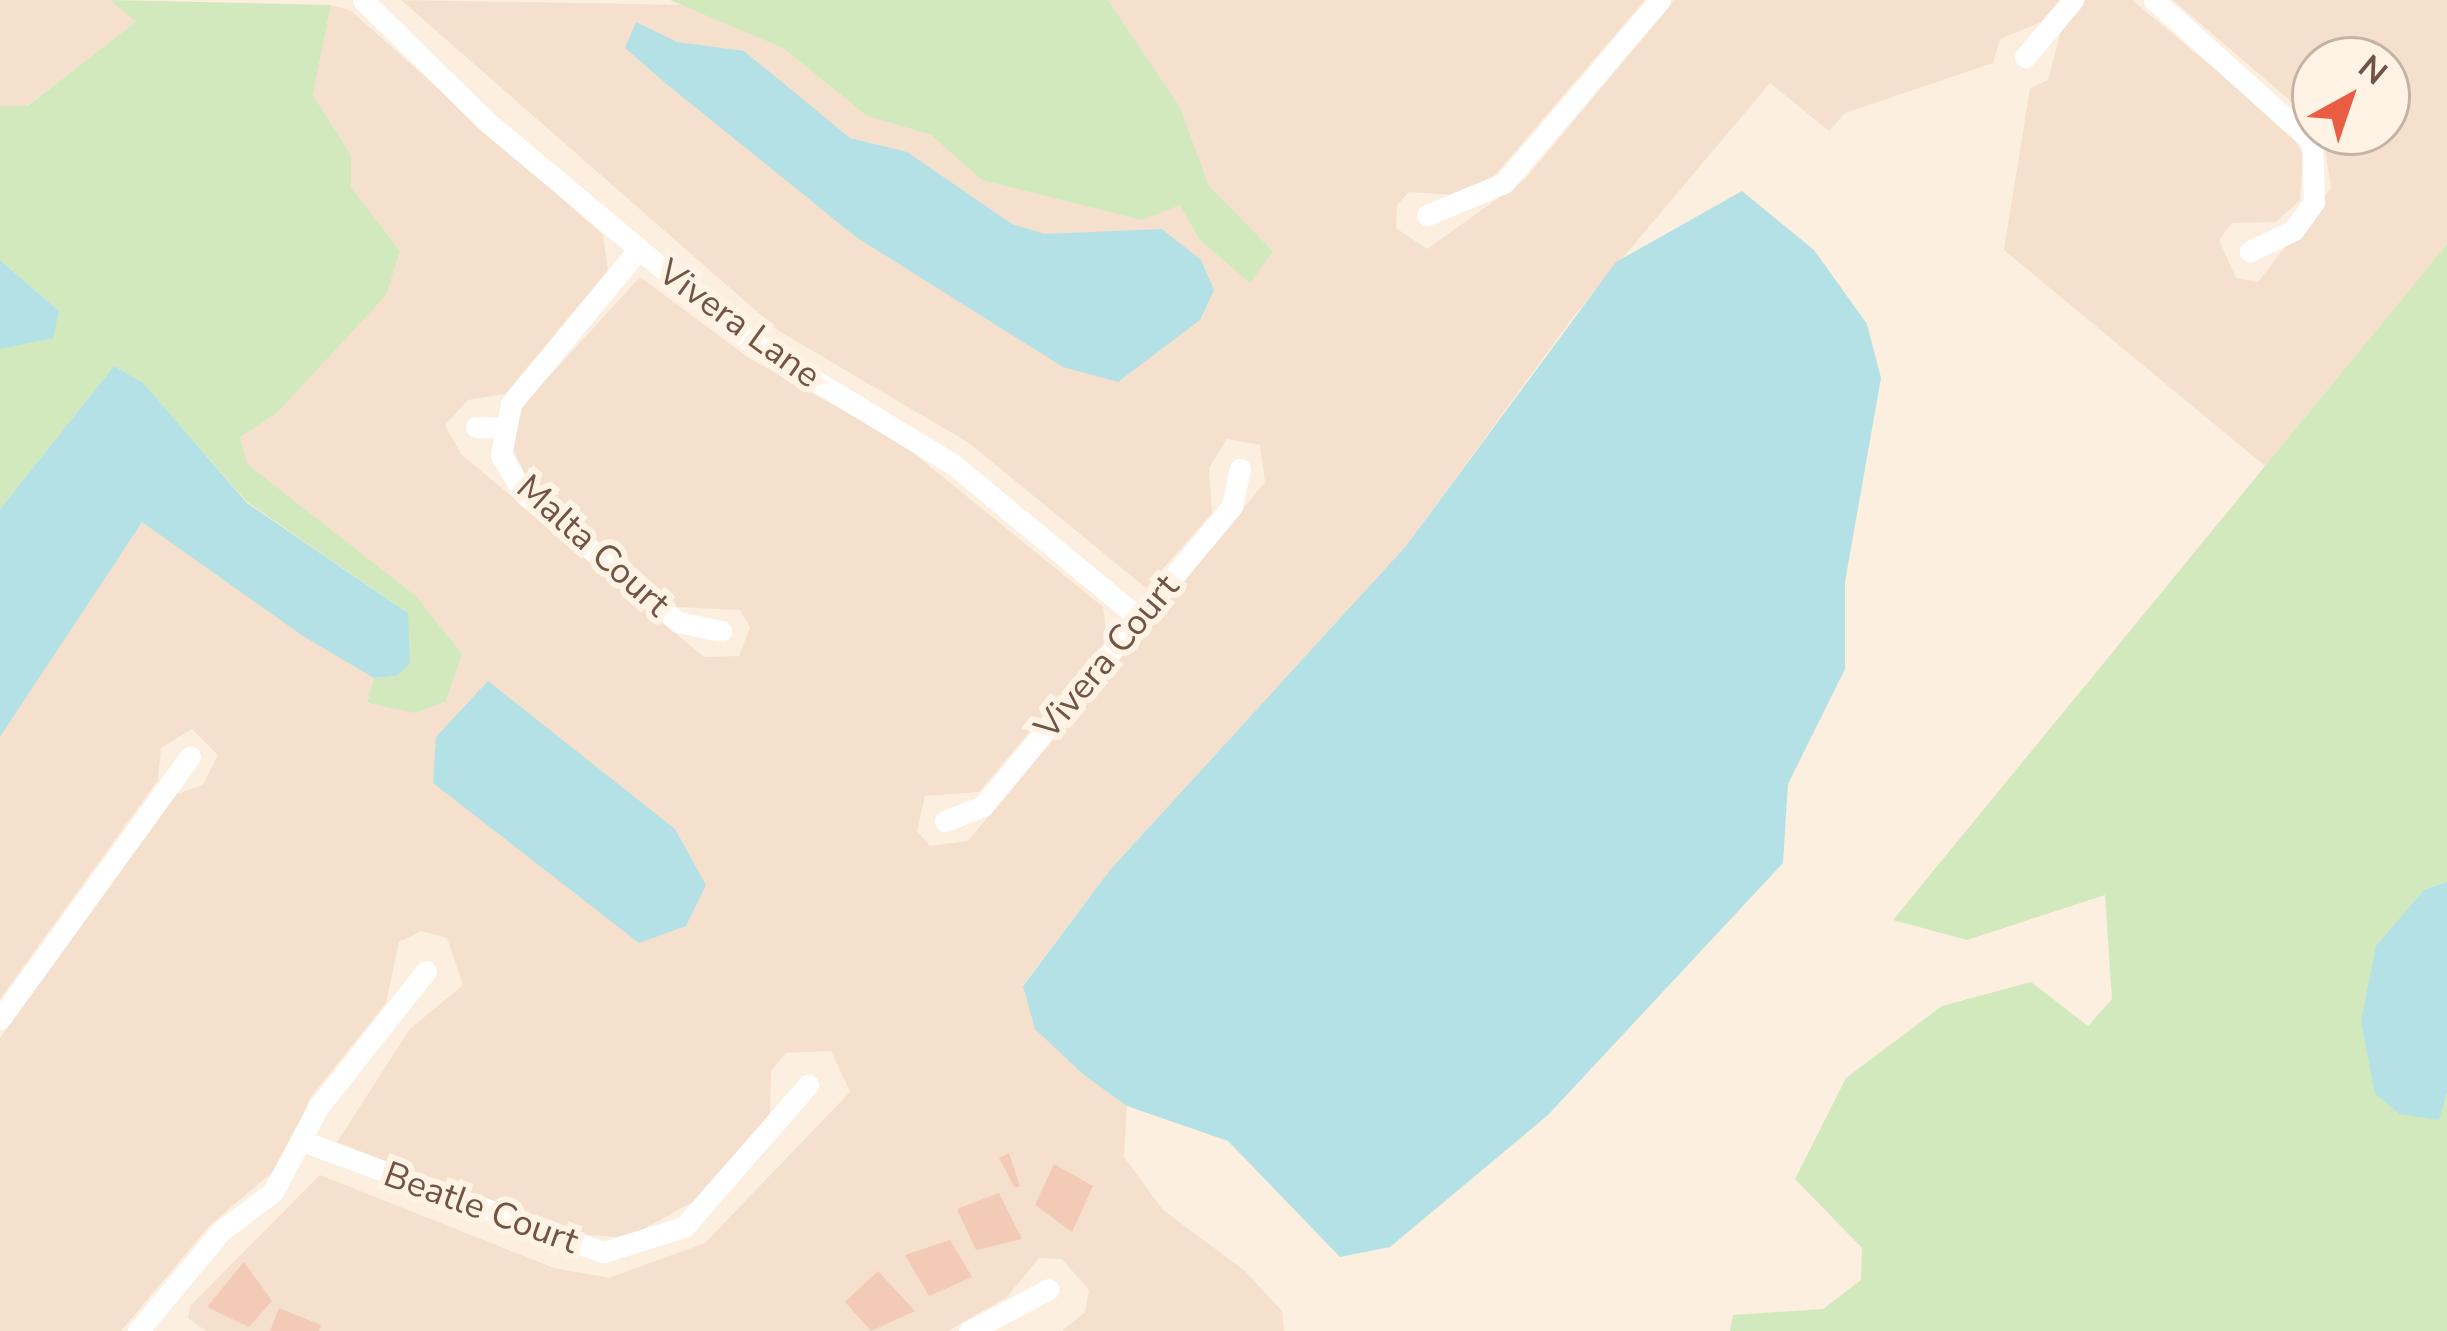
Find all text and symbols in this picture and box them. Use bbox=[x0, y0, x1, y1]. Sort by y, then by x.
north arrow bbox=[2291, 36, 2411, 156]
text: N bbox=[2349, 45, 2396, 96]
street label: Vivera Lane bbox=[650, 251, 828, 397]
street label: Malta Court bbox=[508, 466, 678, 626]
street label: Vivera Court bbox=[1026, 566, 1188, 748]
street label: Beatle Court bbox=[378, 1153, 584, 1263]

